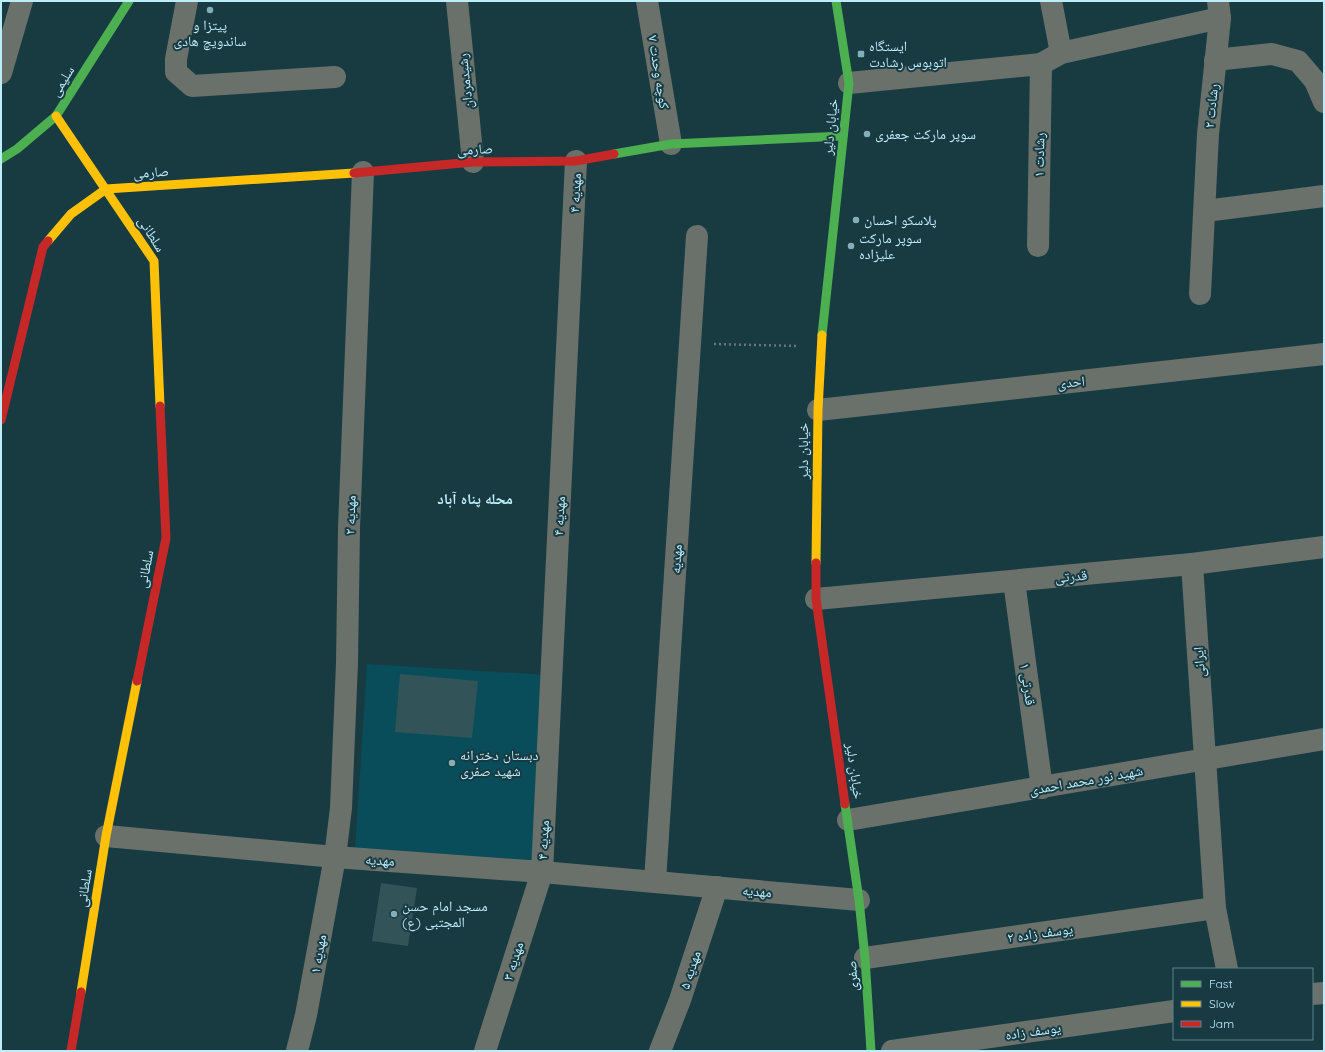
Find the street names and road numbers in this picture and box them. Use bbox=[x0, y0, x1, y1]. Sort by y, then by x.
street label: کوچه وحدت ۷ bbox=[644, 34, 674, 110]
street label: رشیدمردان bbox=[453, 52, 477, 110]
street label: سلیمی bbox=[46, 62, 78, 100]
street label: رشادت ۲ bbox=[1200, 83, 1222, 129]
street label: خیابان دلیر bbox=[818, 98, 842, 157]
street label: رشادت ۱ bbox=[1030, 132, 1048, 178]
street label: صارمی bbox=[457, 139, 493, 159]
street label: صارمی bbox=[132, 162, 170, 182]
street label: مهدیه ۴ bbox=[565, 173, 585, 213]
street label: سلطانی bbox=[134, 213, 170, 255]
street label: احدی bbox=[1056, 372, 1086, 392]
street label: خیابان دلیر bbox=[794, 423, 812, 480]
street label: مهدیه ۲ bbox=[340, 495, 360, 535]
street label: مهدیه ۴ bbox=[549, 496, 569, 536]
street label: مهدیه bbox=[666, 544, 686, 574]
street label: سلطانی bbox=[132, 548, 158, 590]
street label: قدرتی bbox=[1054, 566, 1088, 586]
street label: ایرانی bbox=[1189, 646, 1209, 678]
street label: قدرتی ۱ bbox=[1016, 662, 1040, 706]
street label: خیابان دلیر bbox=[842, 741, 868, 800]
street label: شهید نور محمد احمدی bbox=[1028, 761, 1144, 799]
street label: مهدیه ۴ bbox=[533, 820, 553, 860]
street label: مهدیه bbox=[365, 850, 395, 870]
street label: سلطانی bbox=[72, 868, 96, 908]
street label: مهدیه bbox=[742, 881, 772, 901]
street label: یوسف زاده ۲ bbox=[1006, 919, 1074, 947]
street label: مهدیه ۱ bbox=[306, 933, 330, 975]
street label: مهدیه ۳ bbox=[499, 939, 527, 983]
street label: مهدیه ۵ bbox=[675, 948, 705, 992]
street label: صفری bbox=[842, 960, 862, 992]
street label: یوسف زاده bbox=[1004, 1018, 1062, 1044]

